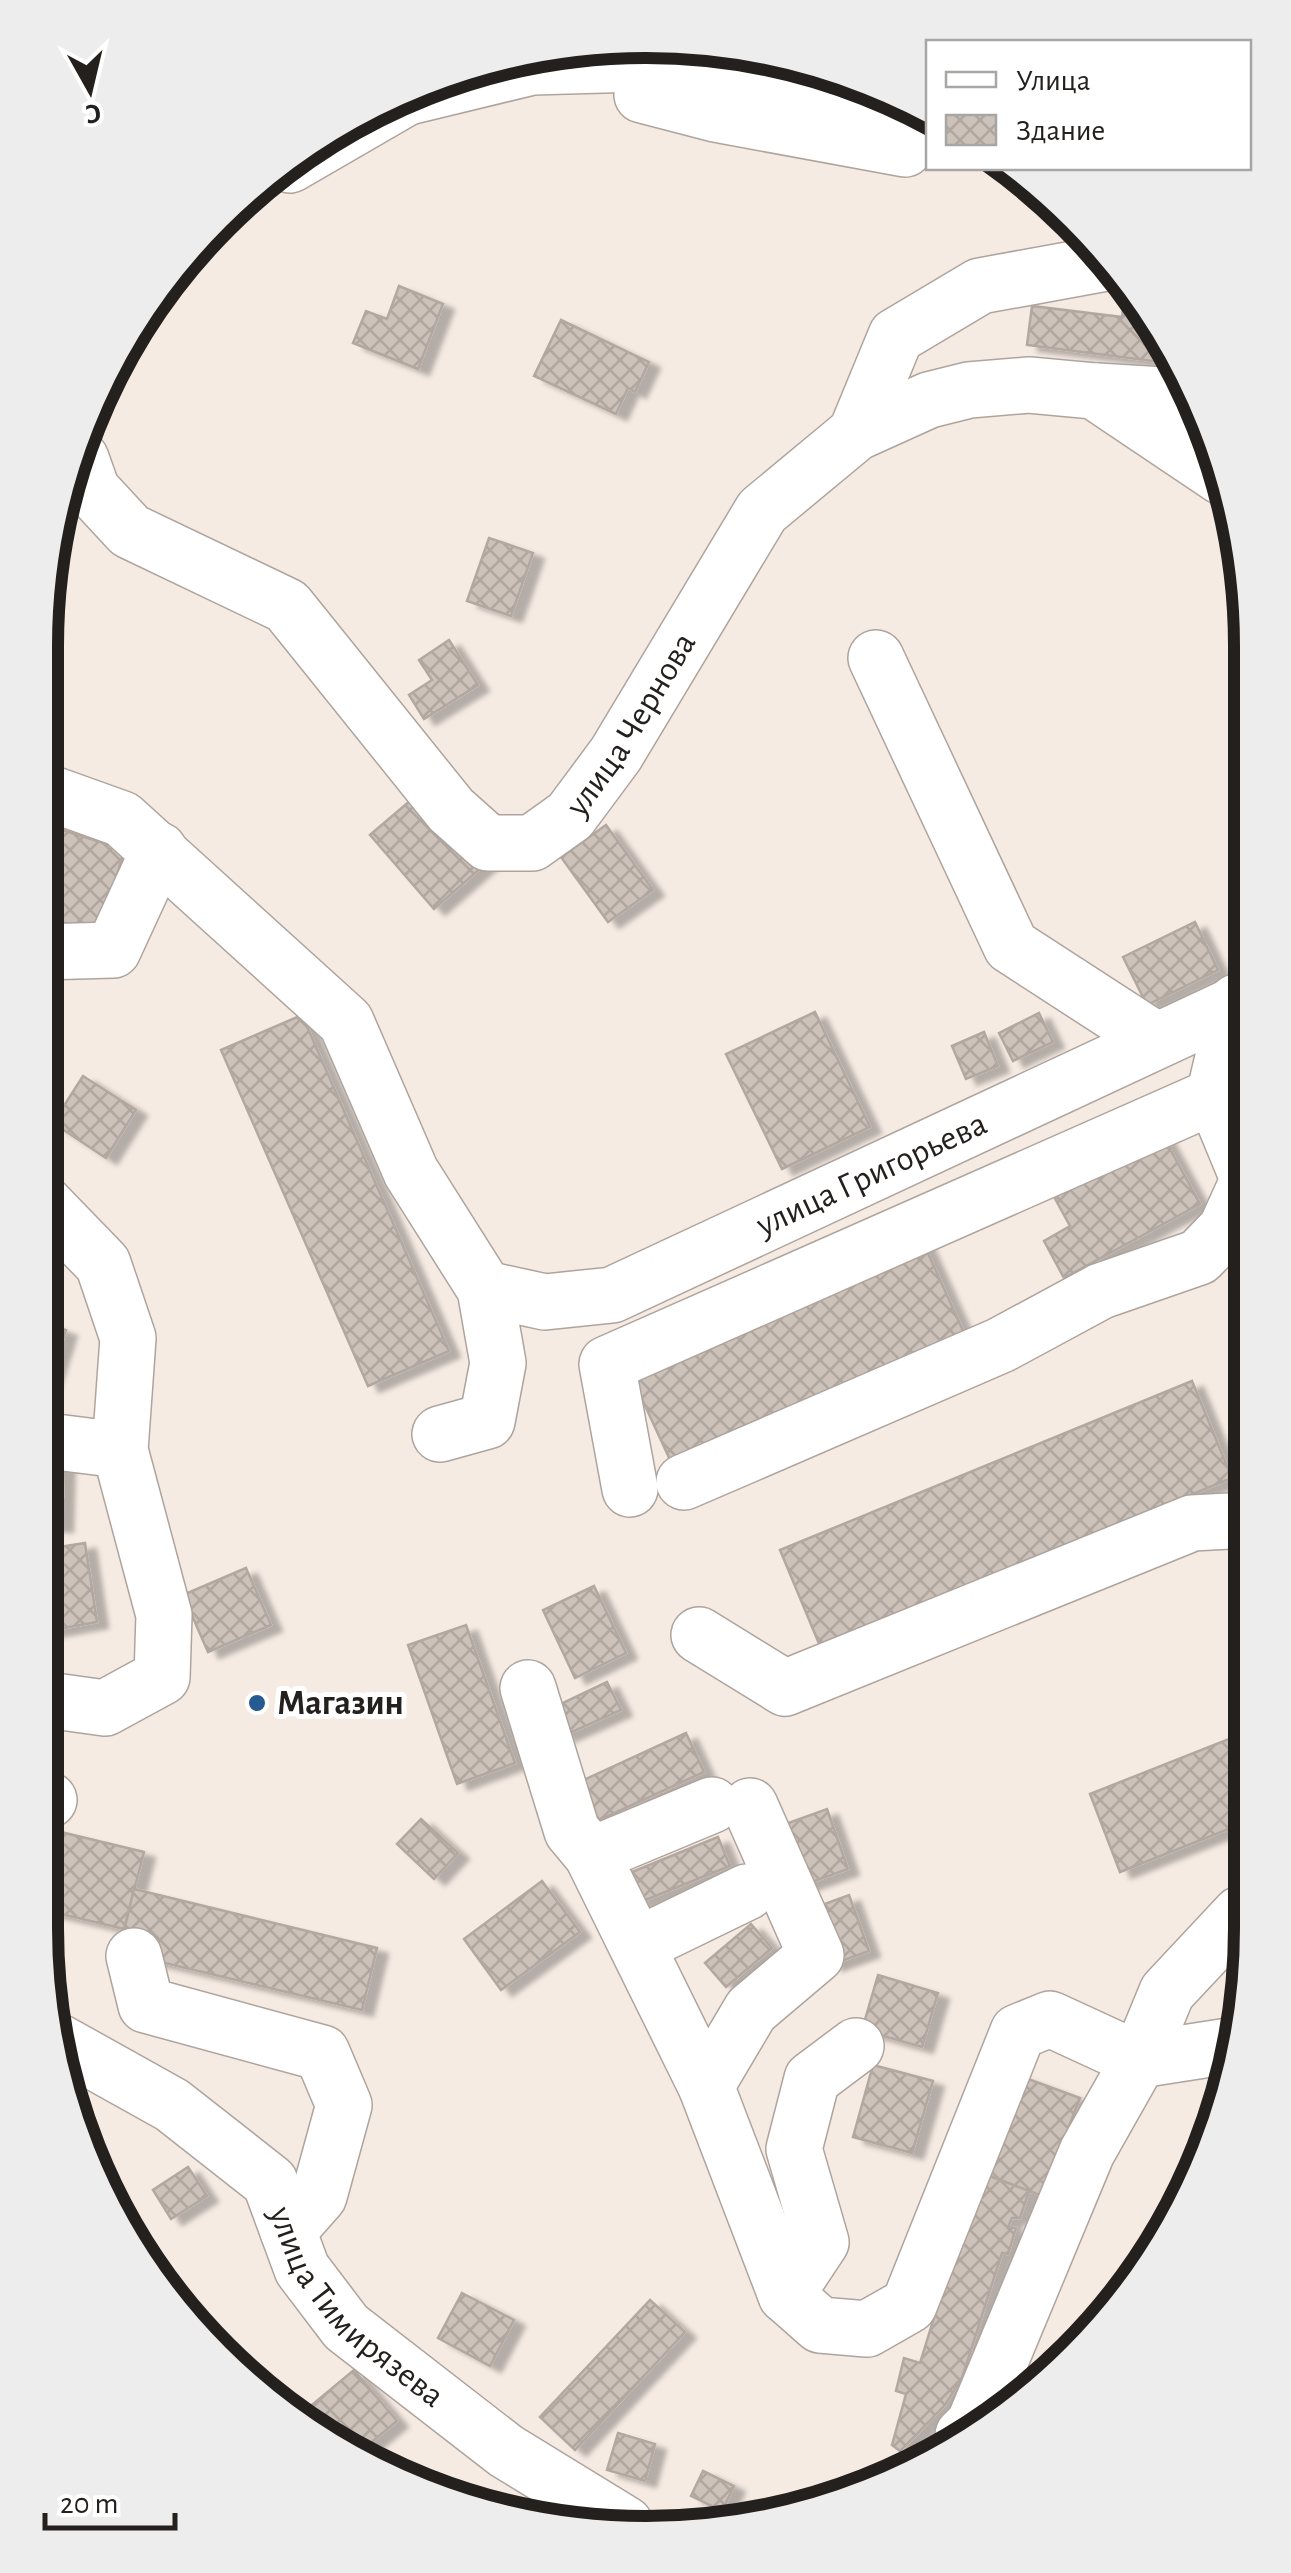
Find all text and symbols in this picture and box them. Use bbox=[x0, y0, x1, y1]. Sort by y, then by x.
north arrow bbox=[40, 40, 140, 140]
legend bbox=[926, 40, 1251, 170]
text: Улица bbox=[1016, 66, 1091, 96]
text: С bbox=[84, 98, 103, 128]
text: Здание bbox=[1016, 116, 1105, 146]
street label: улица Чернова bbox=[558, 627, 702, 823]
street label: улица Григорьева bbox=[750, 1105, 992, 1243]
place label: Магазин bbox=[277, 1686, 404, 1721]
marker: Магазин bbox=[246, 1692, 268, 1714]
street label: улица Тимирязева bbox=[263, 2201, 451, 2414]
scale bar bbox=[45, 2468, 175, 2530]
text: 20 m bbox=[60, 2489, 118, 2519]

